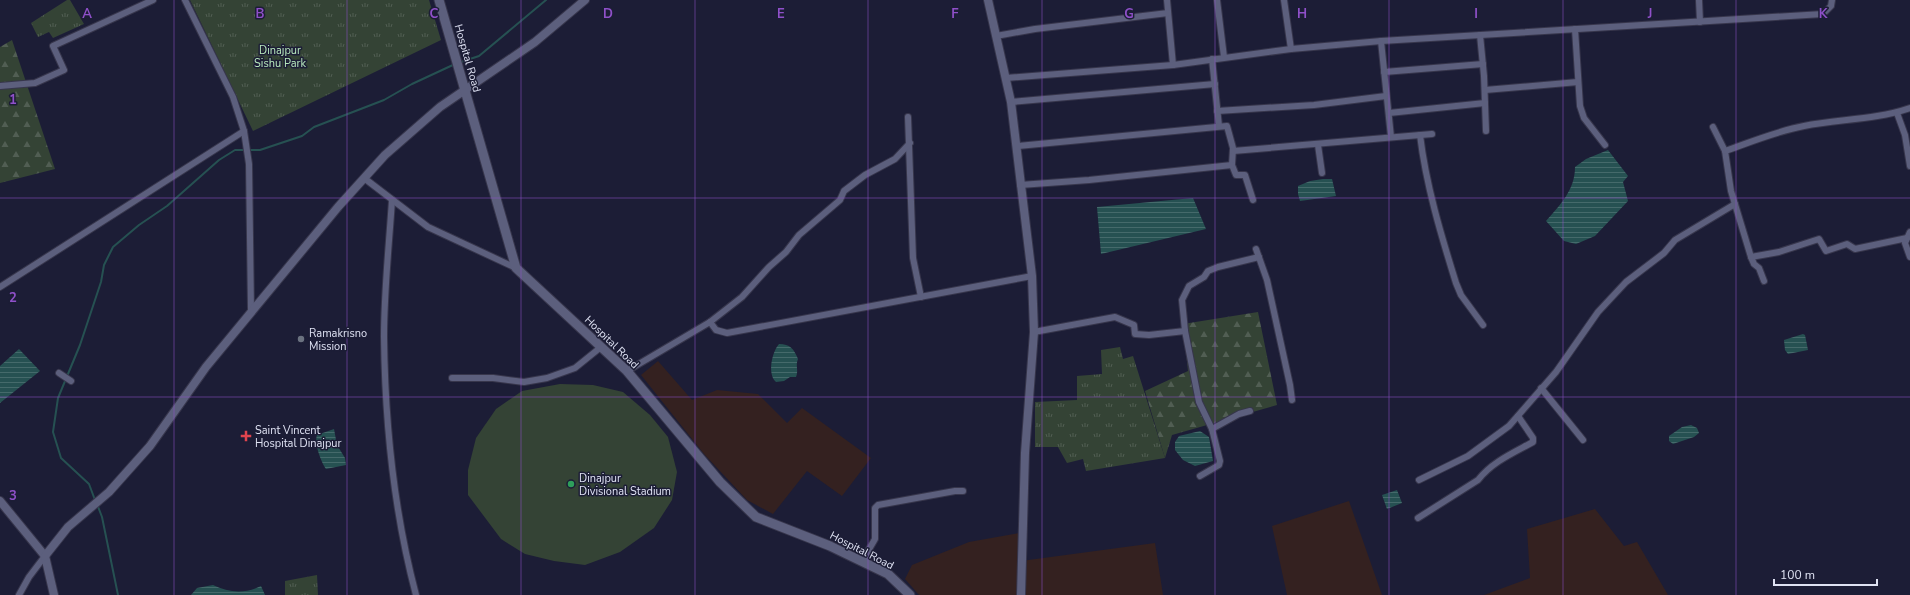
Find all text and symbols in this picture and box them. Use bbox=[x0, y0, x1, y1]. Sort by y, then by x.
text: A bbox=[82, 5, 92, 23]
text: B bbox=[256, 5, 265, 23]
text: C bbox=[430, 5, 439, 23]
text: D bbox=[603, 5, 613, 23]
text: E bbox=[777, 5, 785, 23]
text: F bbox=[951, 5, 959, 23]
text: G bbox=[1124, 5, 1134, 23]
text: H bbox=[1297, 5, 1307, 23]
text: I bbox=[1474, 5, 1478, 23]
text: J bbox=[1647, 5, 1652, 23]
text: K bbox=[1819, 5, 1828, 23]
street label: Hospital Road bbox=[451, 22, 484, 94]
park label: Dinajpur Sishu Park bbox=[254, 43, 306, 71]
text: 1 bbox=[9, 91, 17, 109]
text: 2 bbox=[9, 289, 17, 307]
street label: Hospital Road bbox=[581, 313, 642, 372]
place label: Ramakrisno Mission bbox=[309, 326, 367, 354]
marker: Ramakrisno Mission bbox=[296, 334, 306, 344]
place label: Saint Vincent Hospital Dinajpur bbox=[255, 423, 341, 451]
marker: Saint Vincent Hospital Dinajpur bbox=[240, 430, 252, 442]
place label: Dinajpur Divisional Stadium bbox=[579, 471, 671, 499]
marker: Dinajpur Divisional Stadium bbox=[566, 479, 576, 489]
text: 3 bbox=[9, 487, 17, 505]
street label: Hospital Road bbox=[827, 528, 896, 573]
scale bar bbox=[1774, 561, 1877, 587]
text: 100 m bbox=[1780, 567, 1815, 583]

